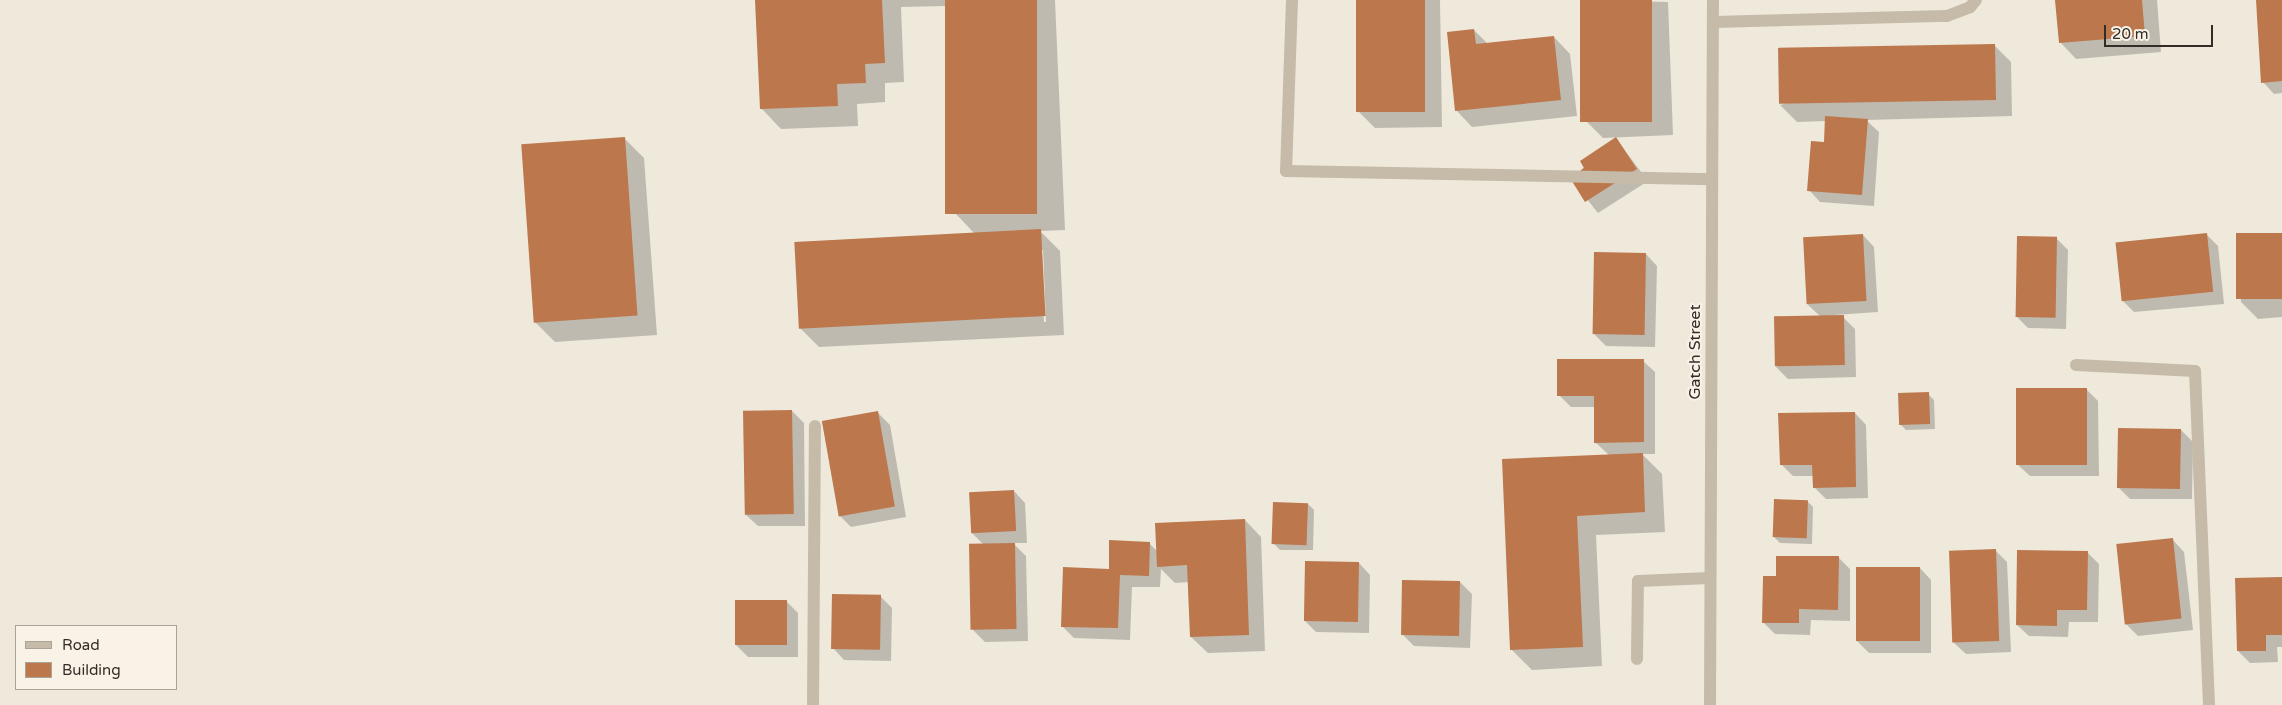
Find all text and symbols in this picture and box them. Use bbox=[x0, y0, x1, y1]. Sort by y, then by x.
scale bar bbox=[2107, 15, 2216, 47]
text: 20 m bbox=[2112, 25, 2149, 43]
street label: Gatch Street bbox=[1685, 304, 1705, 400]
legend bbox=[15, 625, 178, 690]
text: Road bbox=[62, 636, 100, 654]
text: Building bbox=[62, 661, 121, 679]

